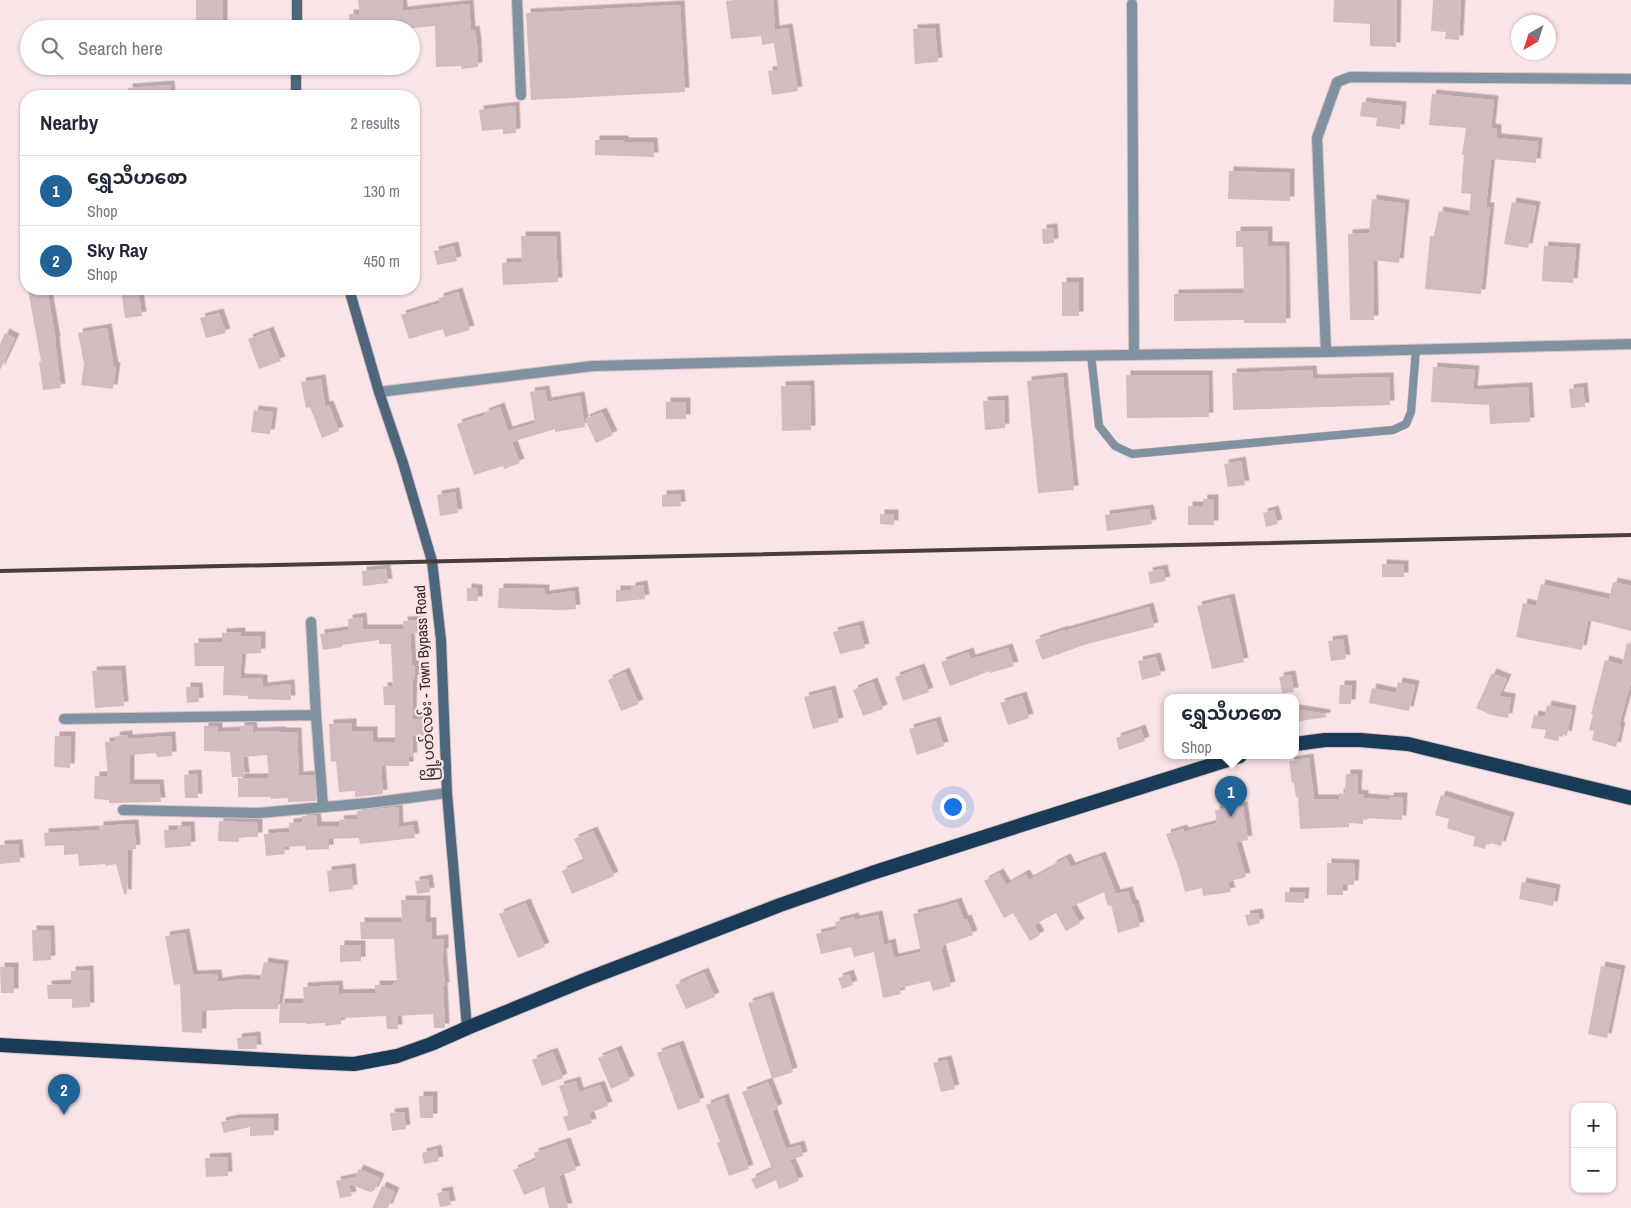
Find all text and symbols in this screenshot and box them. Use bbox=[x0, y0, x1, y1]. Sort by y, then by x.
north arrow bbox=[1511, 15, 1556, 60]
search box bbox=[20, 20, 420, 75]
icon: search bbox=[38, 34, 66, 62]
text: Search here bbox=[78, 35, 163, 61]
text: Nearby bbox=[40, 108, 98, 137]
text: 2 results bbox=[350, 112, 400, 134]
text: ရွှေသီဟစော bbox=[87, 164, 188, 190]
text: 1 bbox=[52, 180, 60, 202]
text: 130 m bbox=[364, 180, 400, 202]
text: Shop bbox=[87, 200, 118, 222]
text: Sky Ray bbox=[87, 237, 148, 263]
text: 2 bbox=[52, 250, 60, 272]
text: 450 m bbox=[364, 250, 400, 272]
text: Shop bbox=[87, 263, 118, 285]
street label: မြို့ပတ်လမ်း - Town Bypass Road bbox=[409, 584, 442, 781]
popup bbox=[1164, 694, 1299, 759]
text: ရွှေသီဟစော bbox=[1181, 700, 1282, 726]
text: Shop bbox=[1181, 736, 1212, 758]
pin: 1 bbox=[1215, 776, 1247, 817]
your location bbox=[940, 794, 966, 820]
pin: 2 bbox=[48, 1074, 80, 1115]
map controls bbox=[1571, 1103, 1616, 1193]
button: + bbox=[1571, 1103, 1616, 1148]
button: − bbox=[1571, 1148, 1616, 1193]

